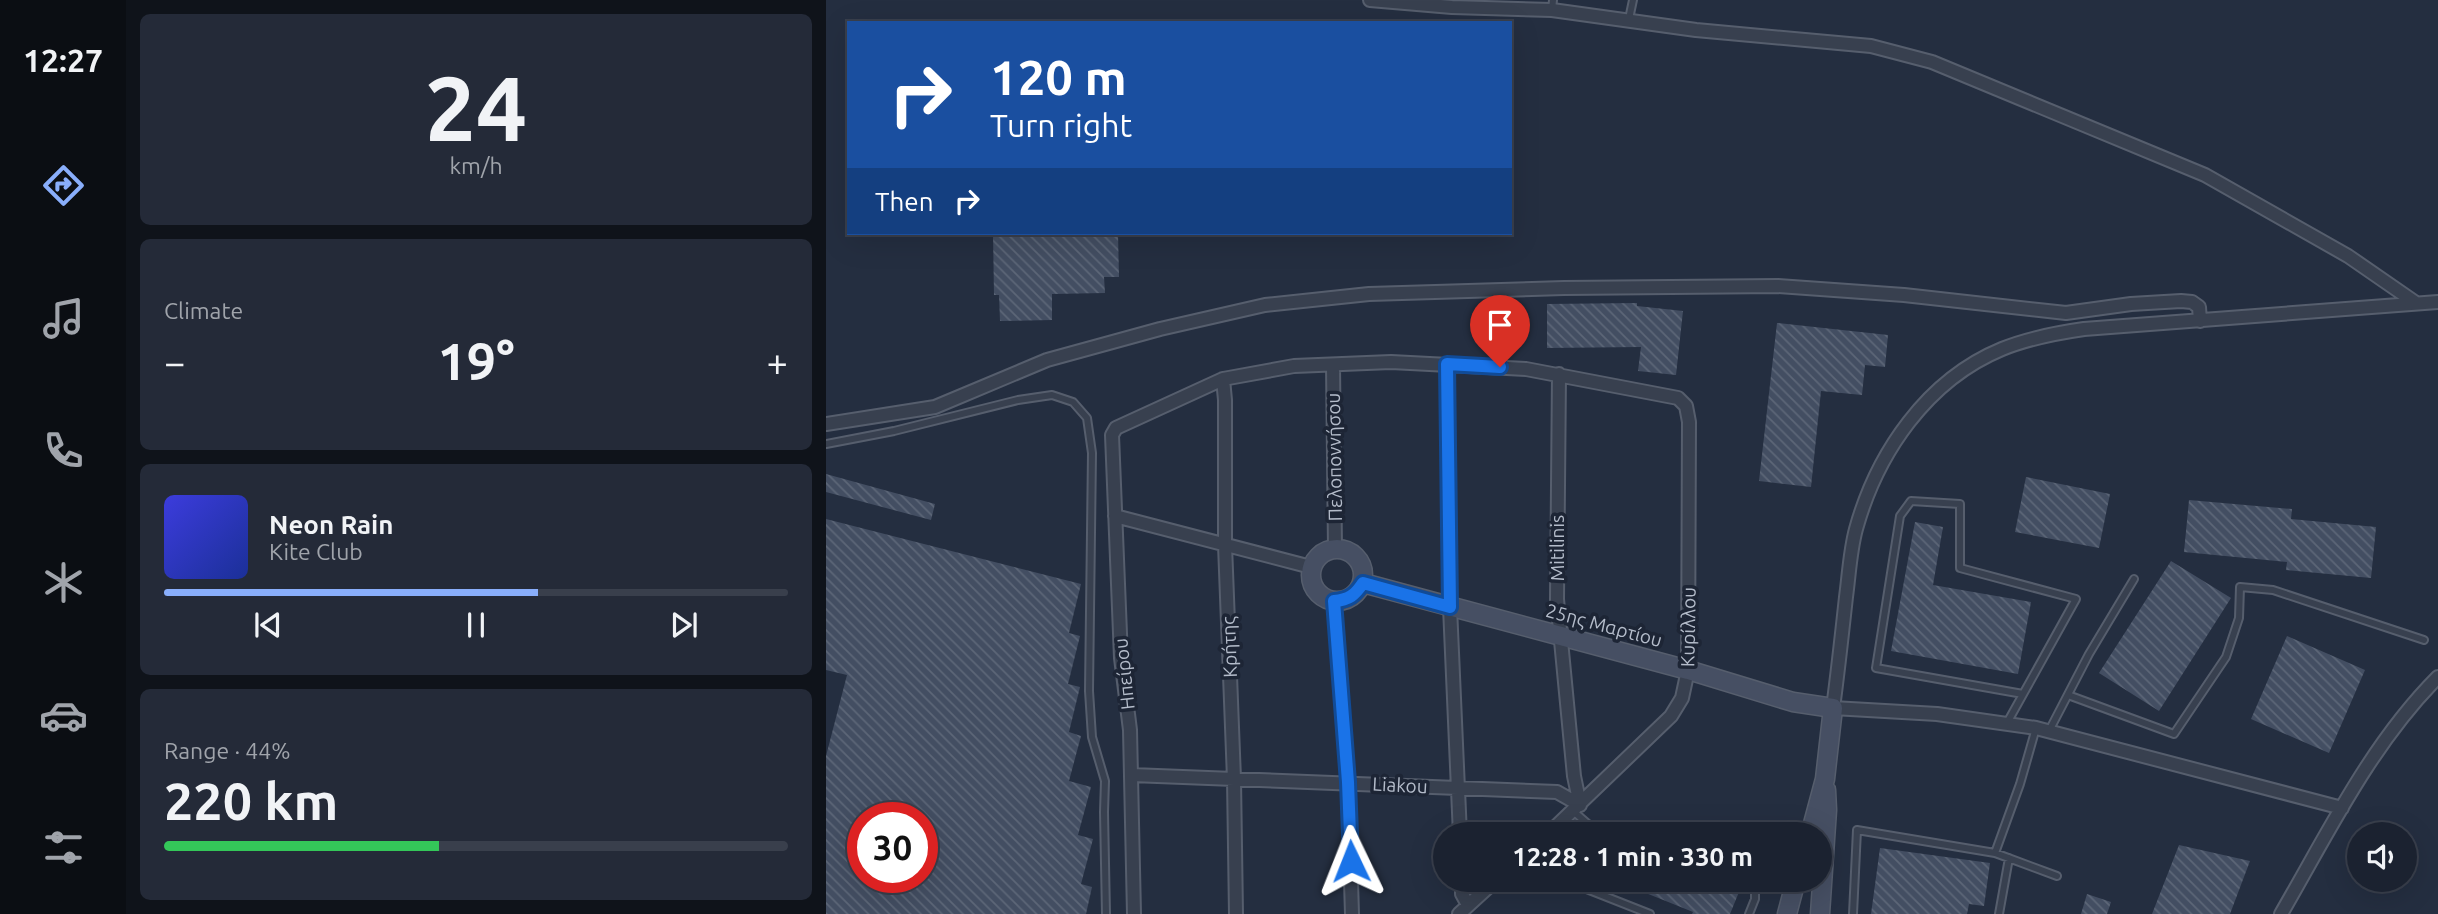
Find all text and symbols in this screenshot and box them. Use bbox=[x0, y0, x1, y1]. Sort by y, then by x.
text: 12:27 bbox=[23, 42, 103, 78]
icon: right bbox=[875, 49, 966, 140]
text: 120 m bbox=[990, 49, 1127, 104]
text: 24 bbox=[425, 56, 527, 158]
text: Turn right bbox=[990, 107, 1132, 143]
text: km/h bbox=[449, 153, 503, 178]
icon: directions bbox=[39, 161, 88, 210]
icon: right bbox=[948, 182, 986, 220]
text: Then bbox=[875, 187, 934, 216]
icon: music bbox=[39, 294, 88, 343]
pin bbox=[1470, 295, 1530, 367]
text: Climate bbox=[164, 298, 243, 323]
icon: arrive bbox=[1481, 306, 1519, 344]
text: 19° bbox=[437, 332, 515, 390]
text: − bbox=[164, 341, 185, 383]
text: + bbox=[767, 341, 788, 383]
street label: Πελοποννήσου bbox=[1322, 393, 1346, 521]
icon: phone bbox=[39, 426, 88, 475]
text: Neon Rain bbox=[269, 510, 394, 539]
street label: Mitilinis bbox=[1546, 515, 1568, 581]
text: Kite Club bbox=[269, 539, 363, 564]
icon: climate bbox=[39, 558, 88, 607]
street label: Κυρίλλου bbox=[1676, 587, 1700, 667]
street label: 25ης Μαρτίου bbox=[1543, 599, 1665, 651]
icon: previous bbox=[249, 606, 287, 644]
icon: pause bbox=[457, 606, 495, 644]
icon: next bbox=[665, 606, 703, 644]
street label: Κρήτης bbox=[1217, 616, 1241, 678]
street label: Ηπείρου bbox=[1109, 637, 1139, 711]
icon: car bbox=[39, 691, 88, 740]
text: Range · 44% bbox=[164, 738, 291, 763]
text: 220 km bbox=[164, 772, 338, 830]
street label: Liakou bbox=[1372, 773, 1428, 797]
speed limit sign: 30 bbox=[847, 802, 938, 893]
map controls bbox=[2347, 822, 2417, 892]
button: sound bbox=[2347, 822, 2417, 892]
icon: filters bbox=[39, 823, 88, 872]
position arrow bbox=[1314, 824, 1388, 898]
text: 12:28 · 1 min · 330 m bbox=[1512, 842, 1753, 871]

